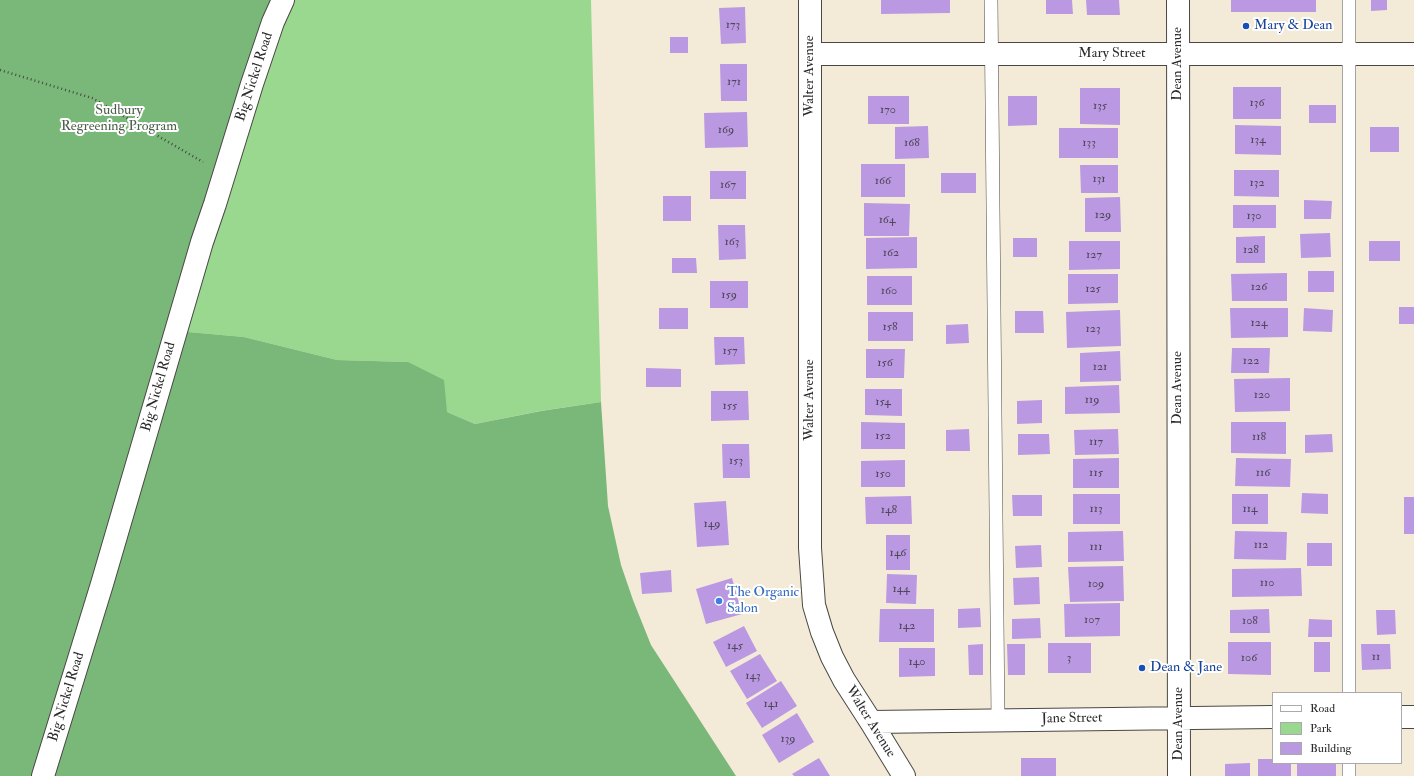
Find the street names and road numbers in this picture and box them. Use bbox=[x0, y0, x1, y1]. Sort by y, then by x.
street label: Dean Avenue bbox=[1170, 27, 1186, 101]
street label: Big Nickel Road bbox=[233, 30, 277, 124]
street label: Walter Avenue bbox=[802, 35, 818, 117]
street label: Mary Street bbox=[1078, 46, 1146, 62]
street label: Big Nickel Road bbox=[138, 340, 180, 434]
street label: Dean Avenue bbox=[1170, 351, 1186, 425]
street label: Walter Avenue bbox=[802, 359, 818, 441]
street label: Big Nickel Road bbox=[45, 650, 89, 744]
street label: Walter Avenue bbox=[841, 683, 899, 761]
street label: Dean Avenue bbox=[1171, 687, 1187, 761]
street label: Jane Street bbox=[1041, 710, 1103, 728]

